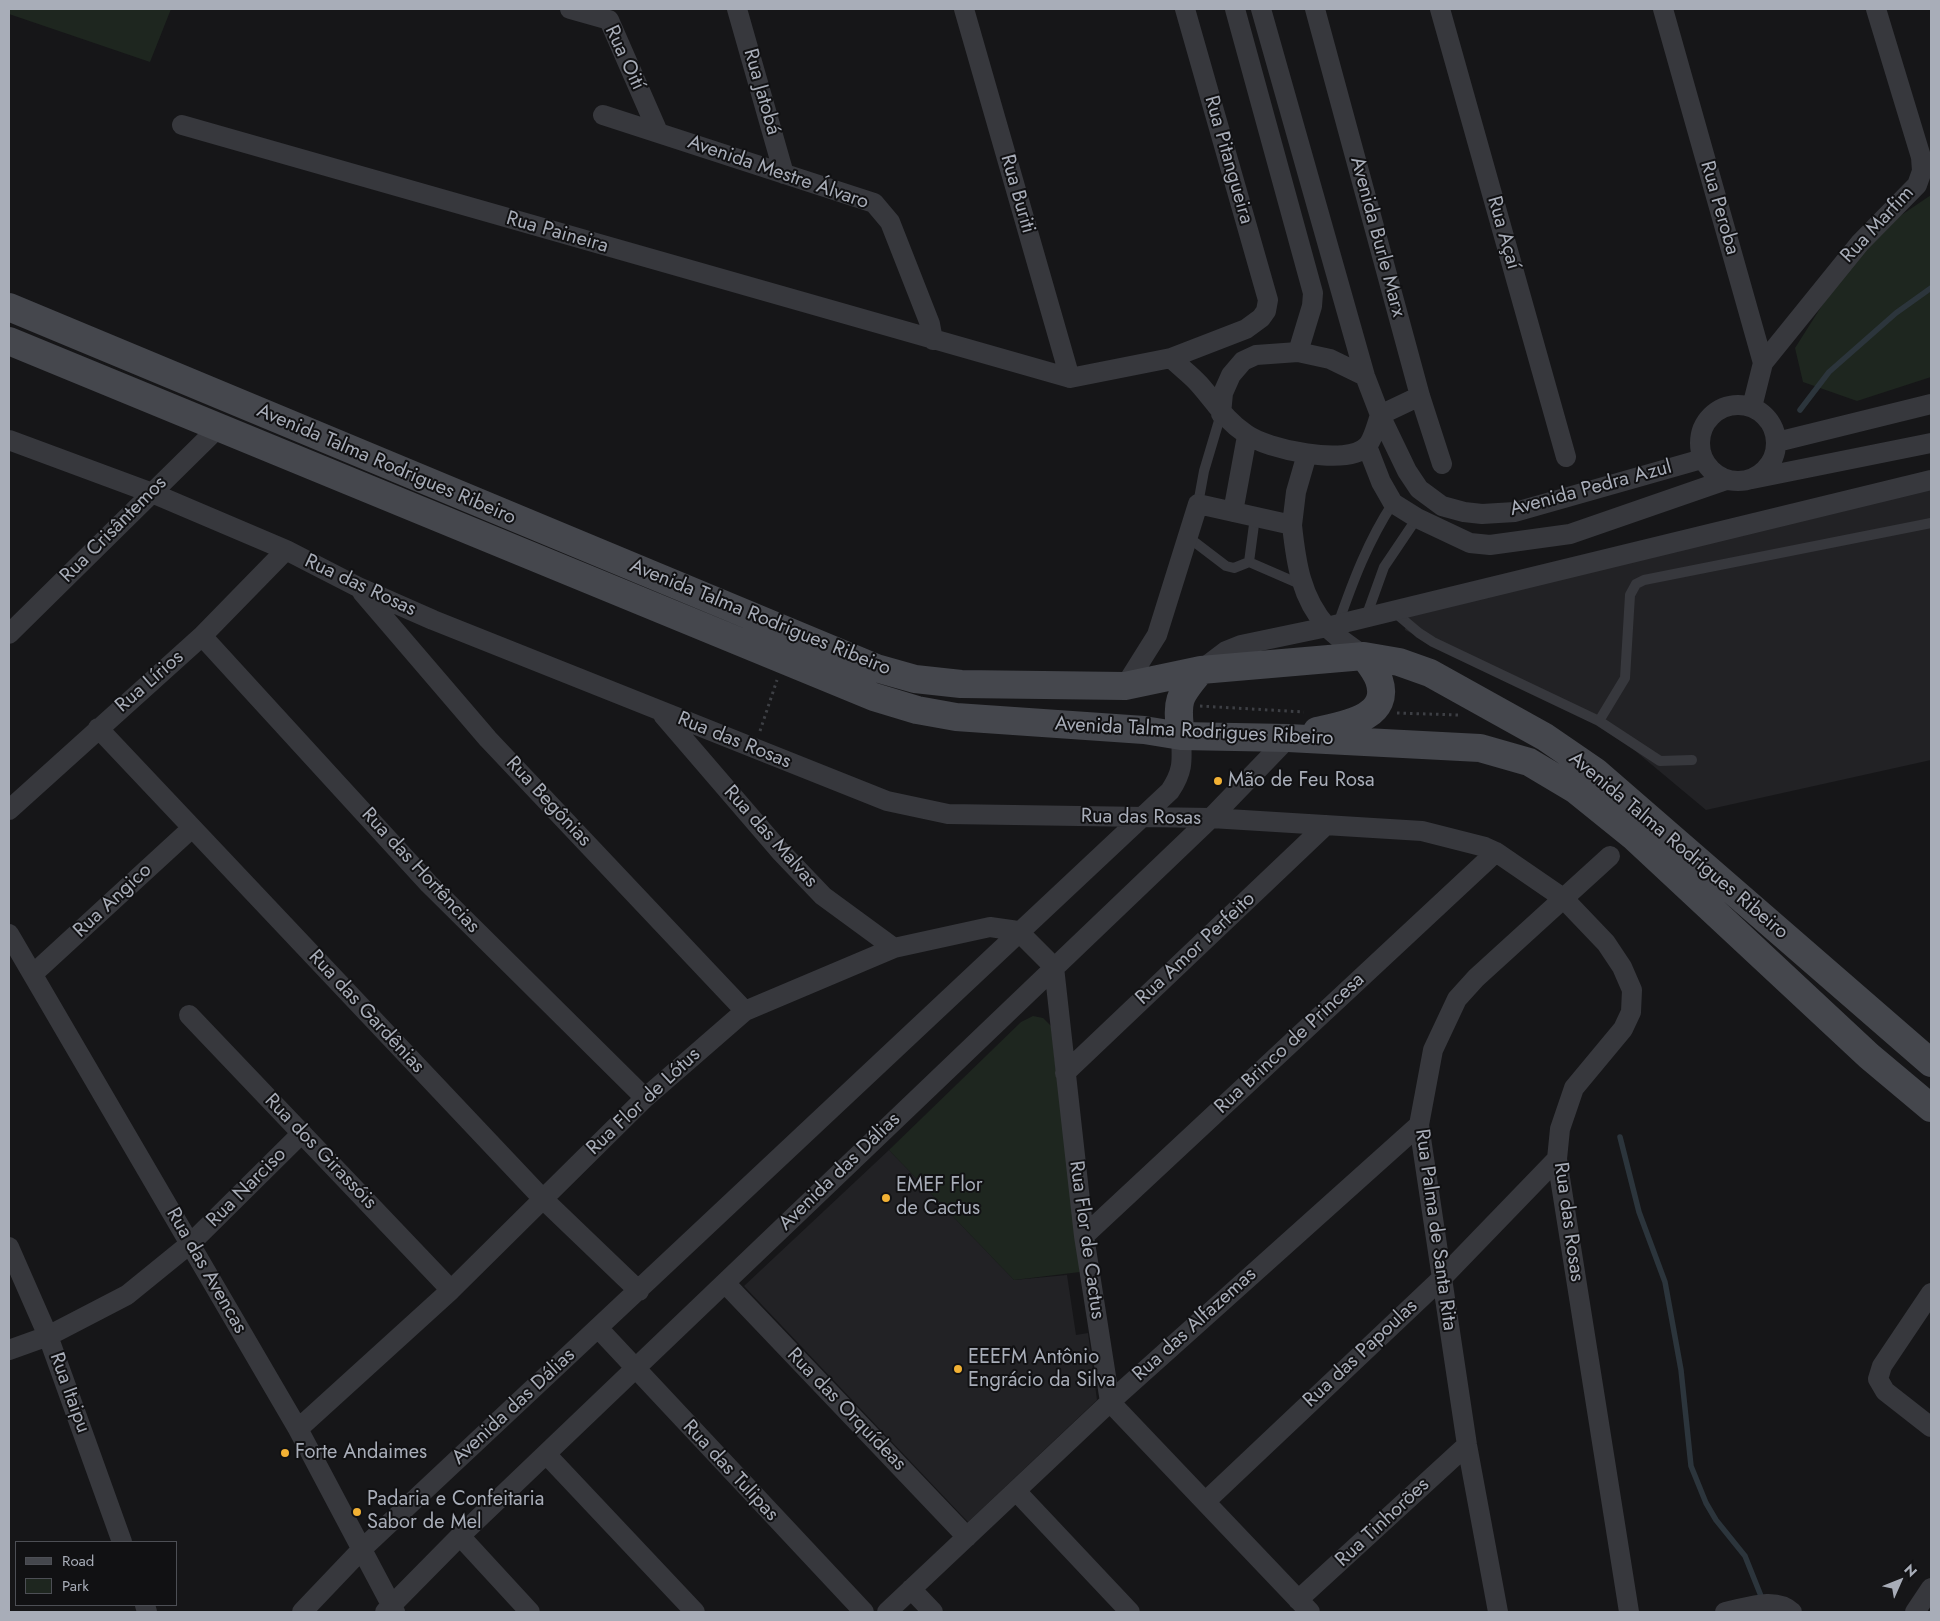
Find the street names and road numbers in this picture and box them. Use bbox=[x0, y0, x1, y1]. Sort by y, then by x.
street label: Rua Oití bbox=[599, 22, 649, 94]
street label: Rua Jatobá bbox=[737, 46, 785, 138]
street label: Rua Pitangueira bbox=[1198, 93, 1258, 227]
street label: Avenida Mestre Álvaro bbox=[684, 131, 872, 215]
street label: Rua Buriti bbox=[994, 152, 1040, 236]
street label: Avenida Burle Marx bbox=[1344, 154, 1410, 320]
street label: Rua Peroba bbox=[1694, 158, 1744, 258]
street label: Rua Marfim bbox=[1836, 182, 1920, 268]
street label: Rua Açaí bbox=[1481, 194, 1525, 272]
street label: Rua Paineira bbox=[503, 207, 611, 259]
street label: Avenida Talma Rodrigues Ribeiro bbox=[253, 399, 519, 531]
street label: Avenida Pedra Azul bbox=[1507, 456, 1675, 522]
street label: Rua Crisântemos bbox=[56, 472, 172, 588]
street label: Rua das Rosas bbox=[300, 550, 420, 622]
street label: Avenida Talma Rodrigues Ribeiro bbox=[626, 555, 894, 681]
street label: Rua Lírios bbox=[111, 646, 189, 718]
street label: Rua das Rosas bbox=[674, 707, 794, 775]
street label: Avenida Talma Rodrigues Ribeiro bbox=[1054, 713, 1334, 751]
street label: Avenida Talma Rodrigues Ribeiro bbox=[1563, 747, 1793, 945]
street label: Rua Begônias bbox=[500, 752, 596, 852]
street label: Rua das Malvas bbox=[718, 781, 822, 893]
street label: Rua das Hortências bbox=[356, 803, 484, 939]
street label: Rua das Rosas bbox=[1081, 805, 1201, 831]
street label: Rua Angico bbox=[69, 859, 157, 943]
street label: Rua Amor Perfeito bbox=[1131, 888, 1261, 1010]
street label: Rua das Gardênias bbox=[303, 946, 429, 1078]
street label: Rua Brinco de Princesa bbox=[1210, 968, 1370, 1120]
street label: Rua Flor de Lótus bbox=[582, 1043, 706, 1161]
street label: Rua dos Girassóis bbox=[259, 1089, 381, 1215]
street label: Avenida das Dálias bbox=[774, 1108, 906, 1236]
street label: Rua Palma de Santa Rita bbox=[1409, 1128, 1461, 1332]
street label: Rua Narciso bbox=[202, 1143, 292, 1233]
street label: Rua Flor de Cactus bbox=[1063, 1159, 1109, 1321]
street label: Rua das Rosas bbox=[1548, 1161, 1588, 1283]
street label: Rua das Avencas bbox=[160, 1204, 252, 1338]
street label: Rua das Alfazemas bbox=[1128, 1263, 1262, 1387]
street label: Rua das Papoulas bbox=[1299, 1295, 1423, 1413]
street label: Avenida das Dálias bbox=[447, 1344, 581, 1470]
street label: Rua das Orquídeas bbox=[781, 1344, 911, 1476]
street label: Rua Itaipu bbox=[43, 1350, 95, 1436]
street label: Rua das Tulipas bbox=[677, 1415, 783, 1527]
street label: Rua Tinhorões bbox=[1331, 1473, 1435, 1573]

